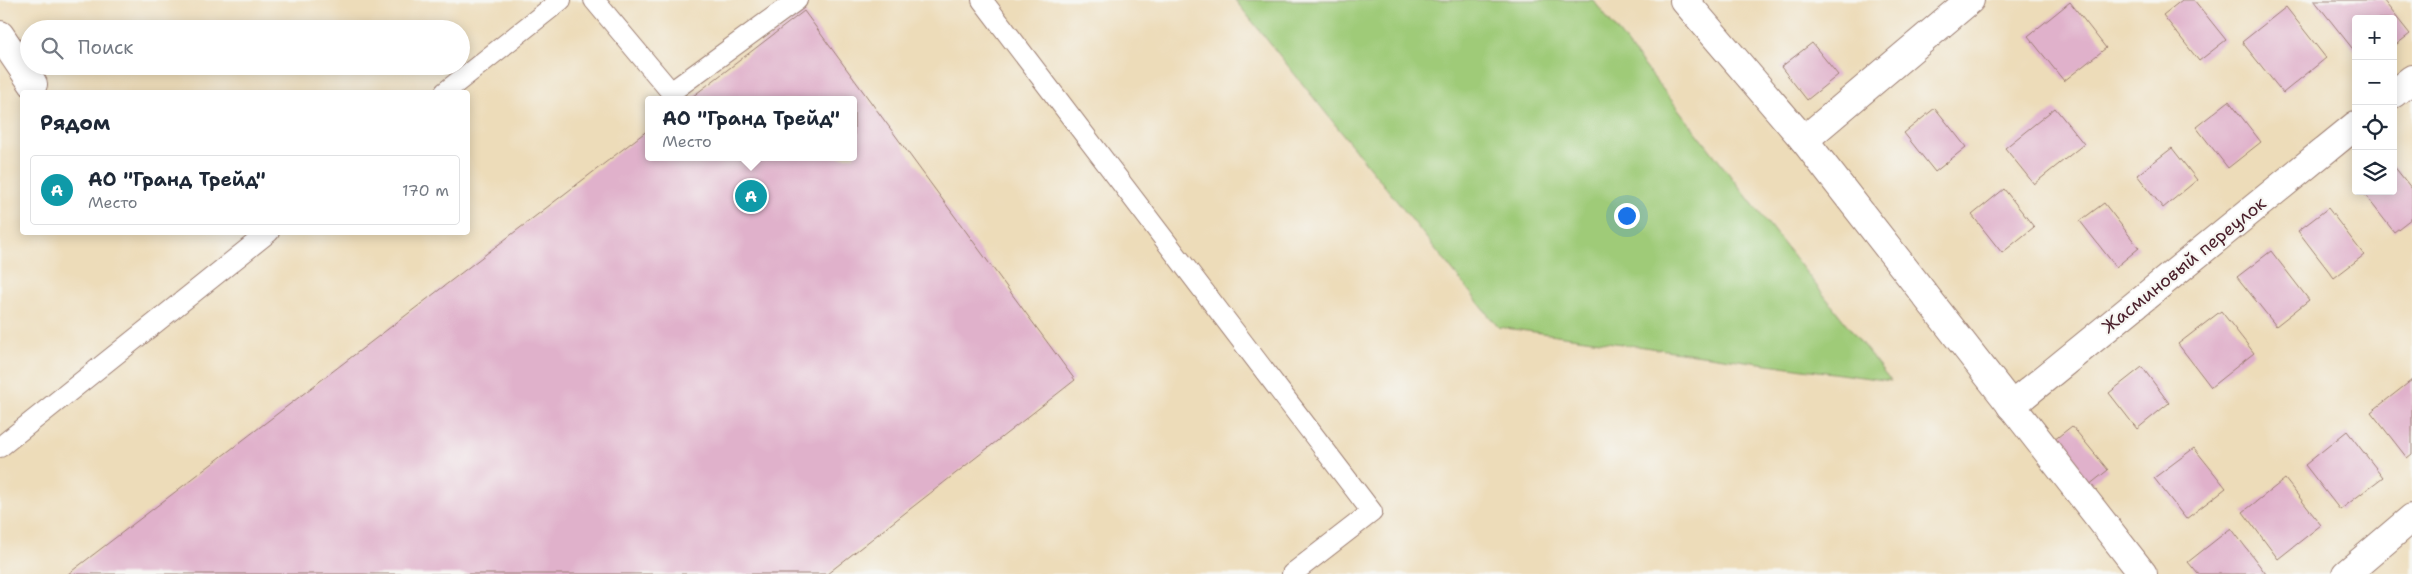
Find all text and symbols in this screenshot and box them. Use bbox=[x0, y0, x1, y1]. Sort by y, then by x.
map controls bbox=[2352, 15, 2397, 195]
button: + bbox=[2352, 15, 2397, 60]
search box bbox=[20, 20, 470, 75]
icon: search bbox=[38, 34, 66, 62]
text: Поиск bbox=[78, 35, 133, 60]
button: − bbox=[2352, 60, 2397, 105]
popup bbox=[645, 96, 857, 161]
button: locate bbox=[2352, 105, 2397, 150]
text: АО "Гранд Трейд" bbox=[662, 106, 840, 131]
text: Рядом bbox=[40, 109, 110, 137]
text: Место bbox=[662, 131, 712, 152]
button: layers bbox=[2352, 150, 2397, 195]
text: АО "Гранд Трейд" bbox=[88, 167, 266, 192]
pin: A bbox=[735, 177, 767, 215]
text: A bbox=[51, 180, 63, 201]
text: 170 m bbox=[402, 180, 449, 201]
street label: Жасминовый переулок bbox=[2097, 191, 2271, 339]
text: Место bbox=[88, 192, 138, 213]
your location bbox=[1614, 203, 1640, 229]

